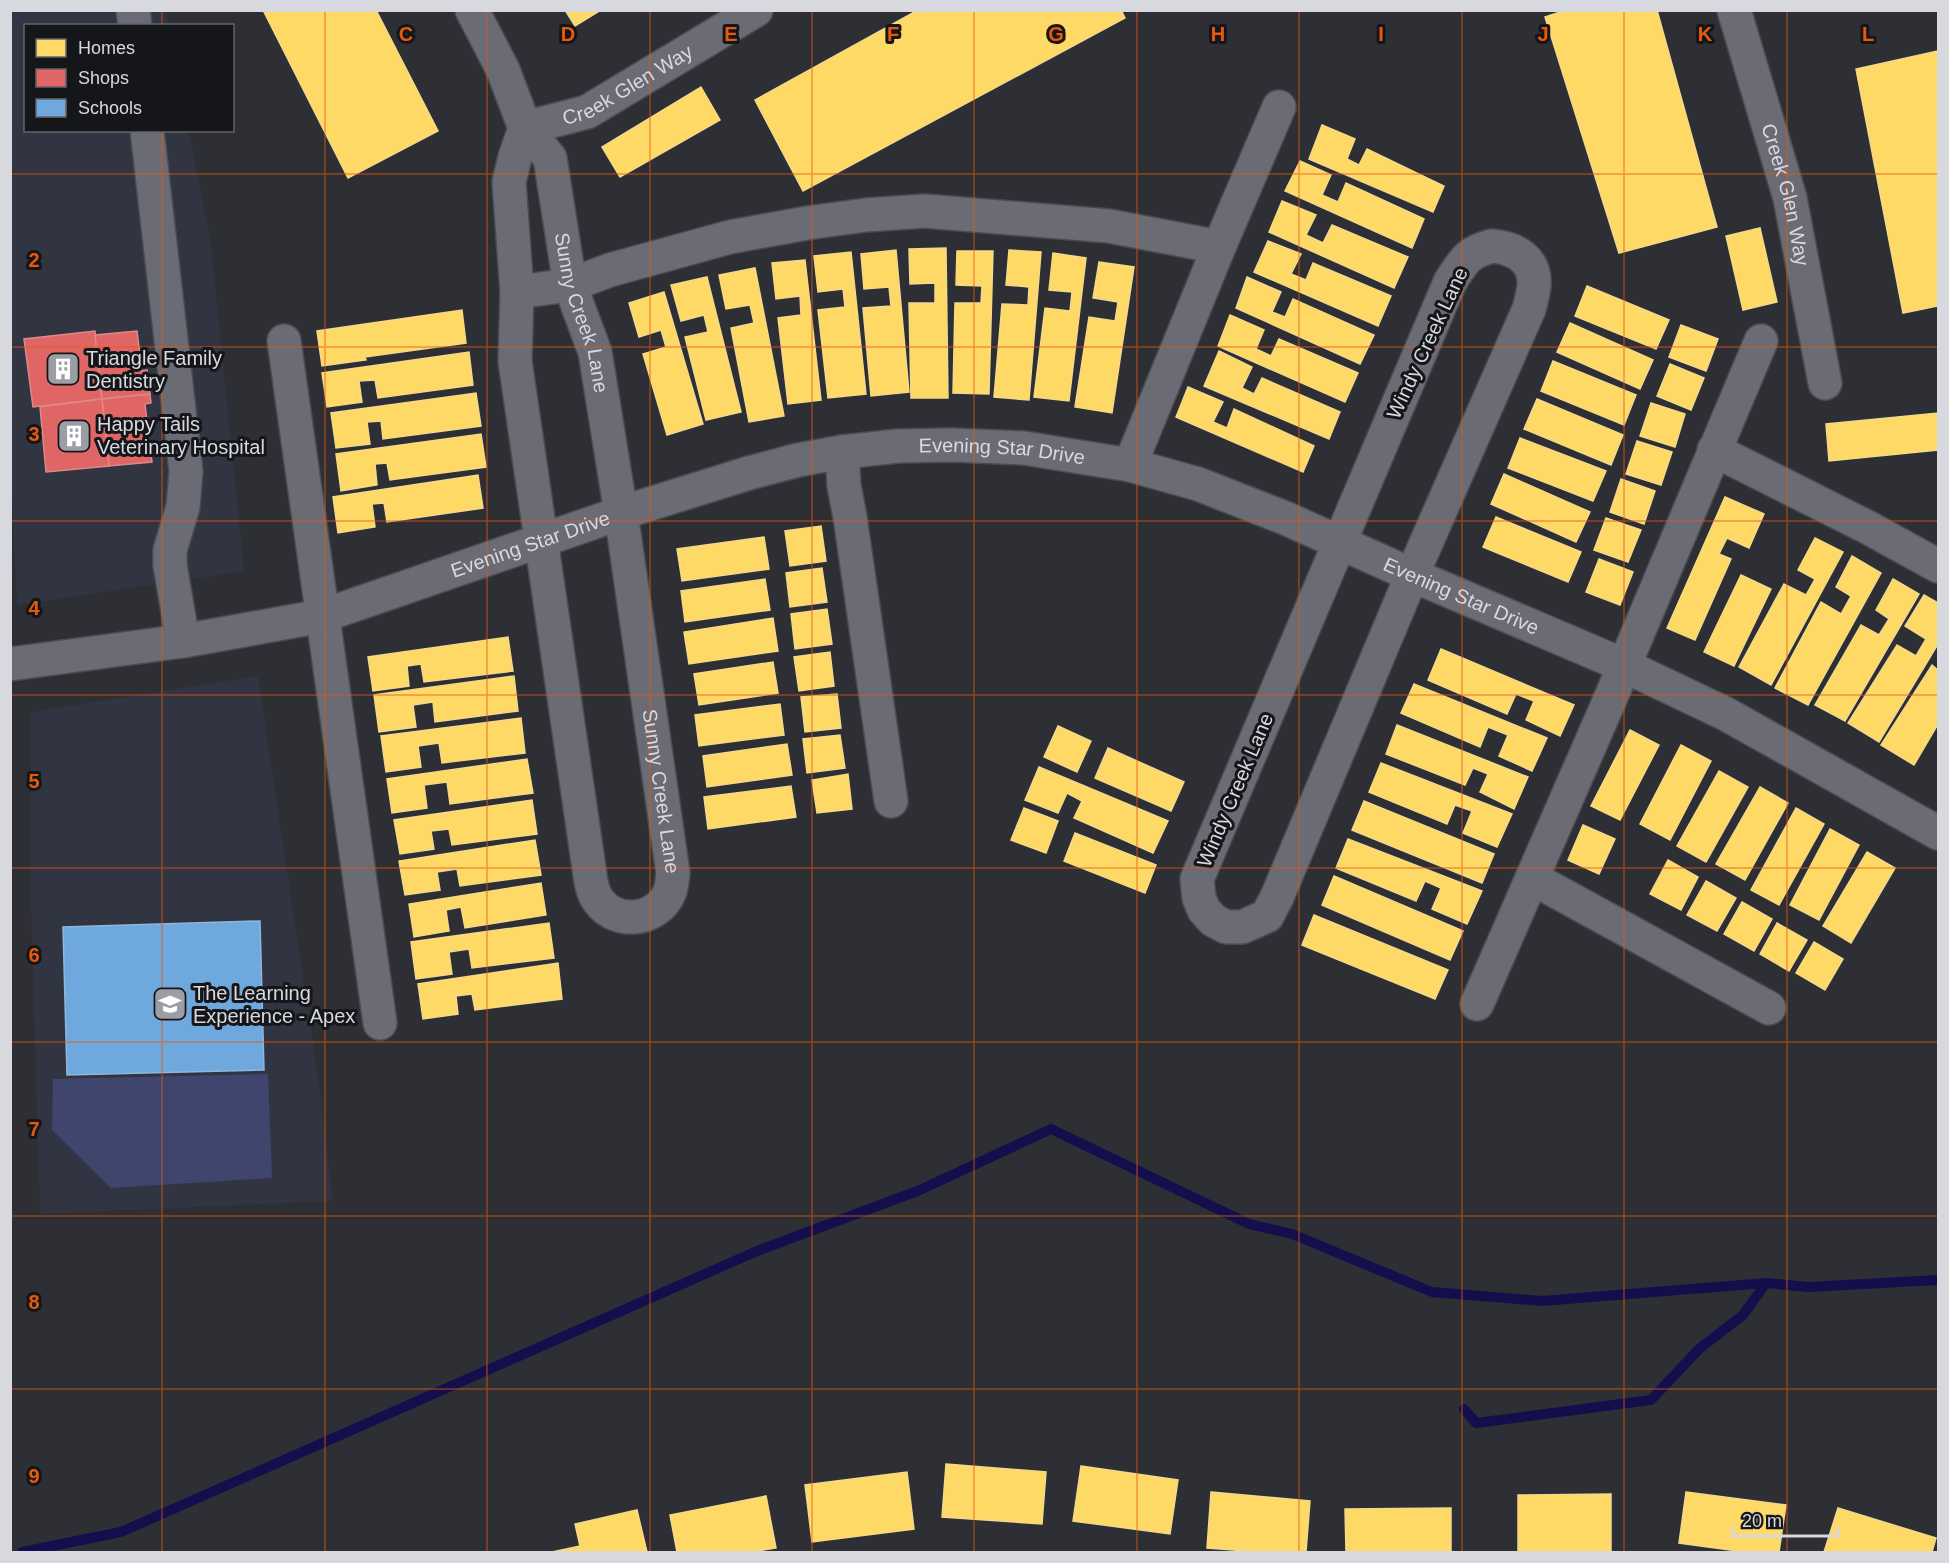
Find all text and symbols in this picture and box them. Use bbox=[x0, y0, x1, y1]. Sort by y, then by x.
text: C bbox=[399, 23, 413, 45]
text: D bbox=[561, 23, 575, 45]
text: E bbox=[724, 23, 738, 45]
text: F bbox=[887, 23, 899, 45]
text: G bbox=[1048, 23, 1064, 45]
text: H bbox=[1211, 23, 1225, 45]
text: I bbox=[1378, 23, 1384, 45]
text: J bbox=[1537, 23, 1549, 45]
text: K bbox=[1698, 23, 1713, 45]
text: L bbox=[1862, 23, 1874, 45]
legend bbox=[24, 24, 234, 132]
text: Homes bbox=[78, 38, 135, 58]
street label: Creek Glen Way bbox=[560, 40, 696, 129]
text: Shops bbox=[78, 68, 129, 88]
text: Schools bbox=[78, 98, 142, 118]
street label: Creek Glen Way bbox=[1757, 121, 1814, 268]
street label: Sunny Creek Lane bbox=[551, 231, 612, 394]
text: 2 bbox=[28, 249, 40, 271]
street label: Windy Creek Lane bbox=[1382, 264, 1472, 422]
place label: Triangle Family Dentistry bbox=[86, 347, 222, 392]
building icon: Triangle Family Dentistry bbox=[45, 351, 81, 387]
place label: Happy Tails Veterinary Hospital bbox=[97, 413, 265, 458]
building icon: Happy Tails Veterinary Hospital bbox=[56, 418, 92, 454]
text: 3 bbox=[28, 423, 40, 445]
street label: Evening Star Drive bbox=[919, 434, 1086, 469]
street label: Evening Star Drive bbox=[448, 507, 613, 582]
street label: Evening Star Drive bbox=[1380, 553, 1542, 639]
text: 4 bbox=[28, 597, 40, 619]
street label: Sunny Creek Lane bbox=[638, 708, 684, 875]
street label: Windy Creek Lane bbox=[1193, 710, 1277, 870]
text: 5 bbox=[28, 770, 40, 792]
text: 6 bbox=[28, 944, 40, 966]
place label: The Learning Experience - Apex bbox=[193, 982, 355, 1027]
school or university icon: The Learning Experience - Apex bbox=[152, 986, 188, 1022]
text: 7 bbox=[28, 1118, 40, 1140]
text: 8 bbox=[28, 1291, 40, 1313]
text: 9 bbox=[28, 1465, 40, 1487]
scale bar bbox=[1733, 1500, 1838, 1538]
text: 20 m bbox=[1742, 1511, 1782, 1531]

